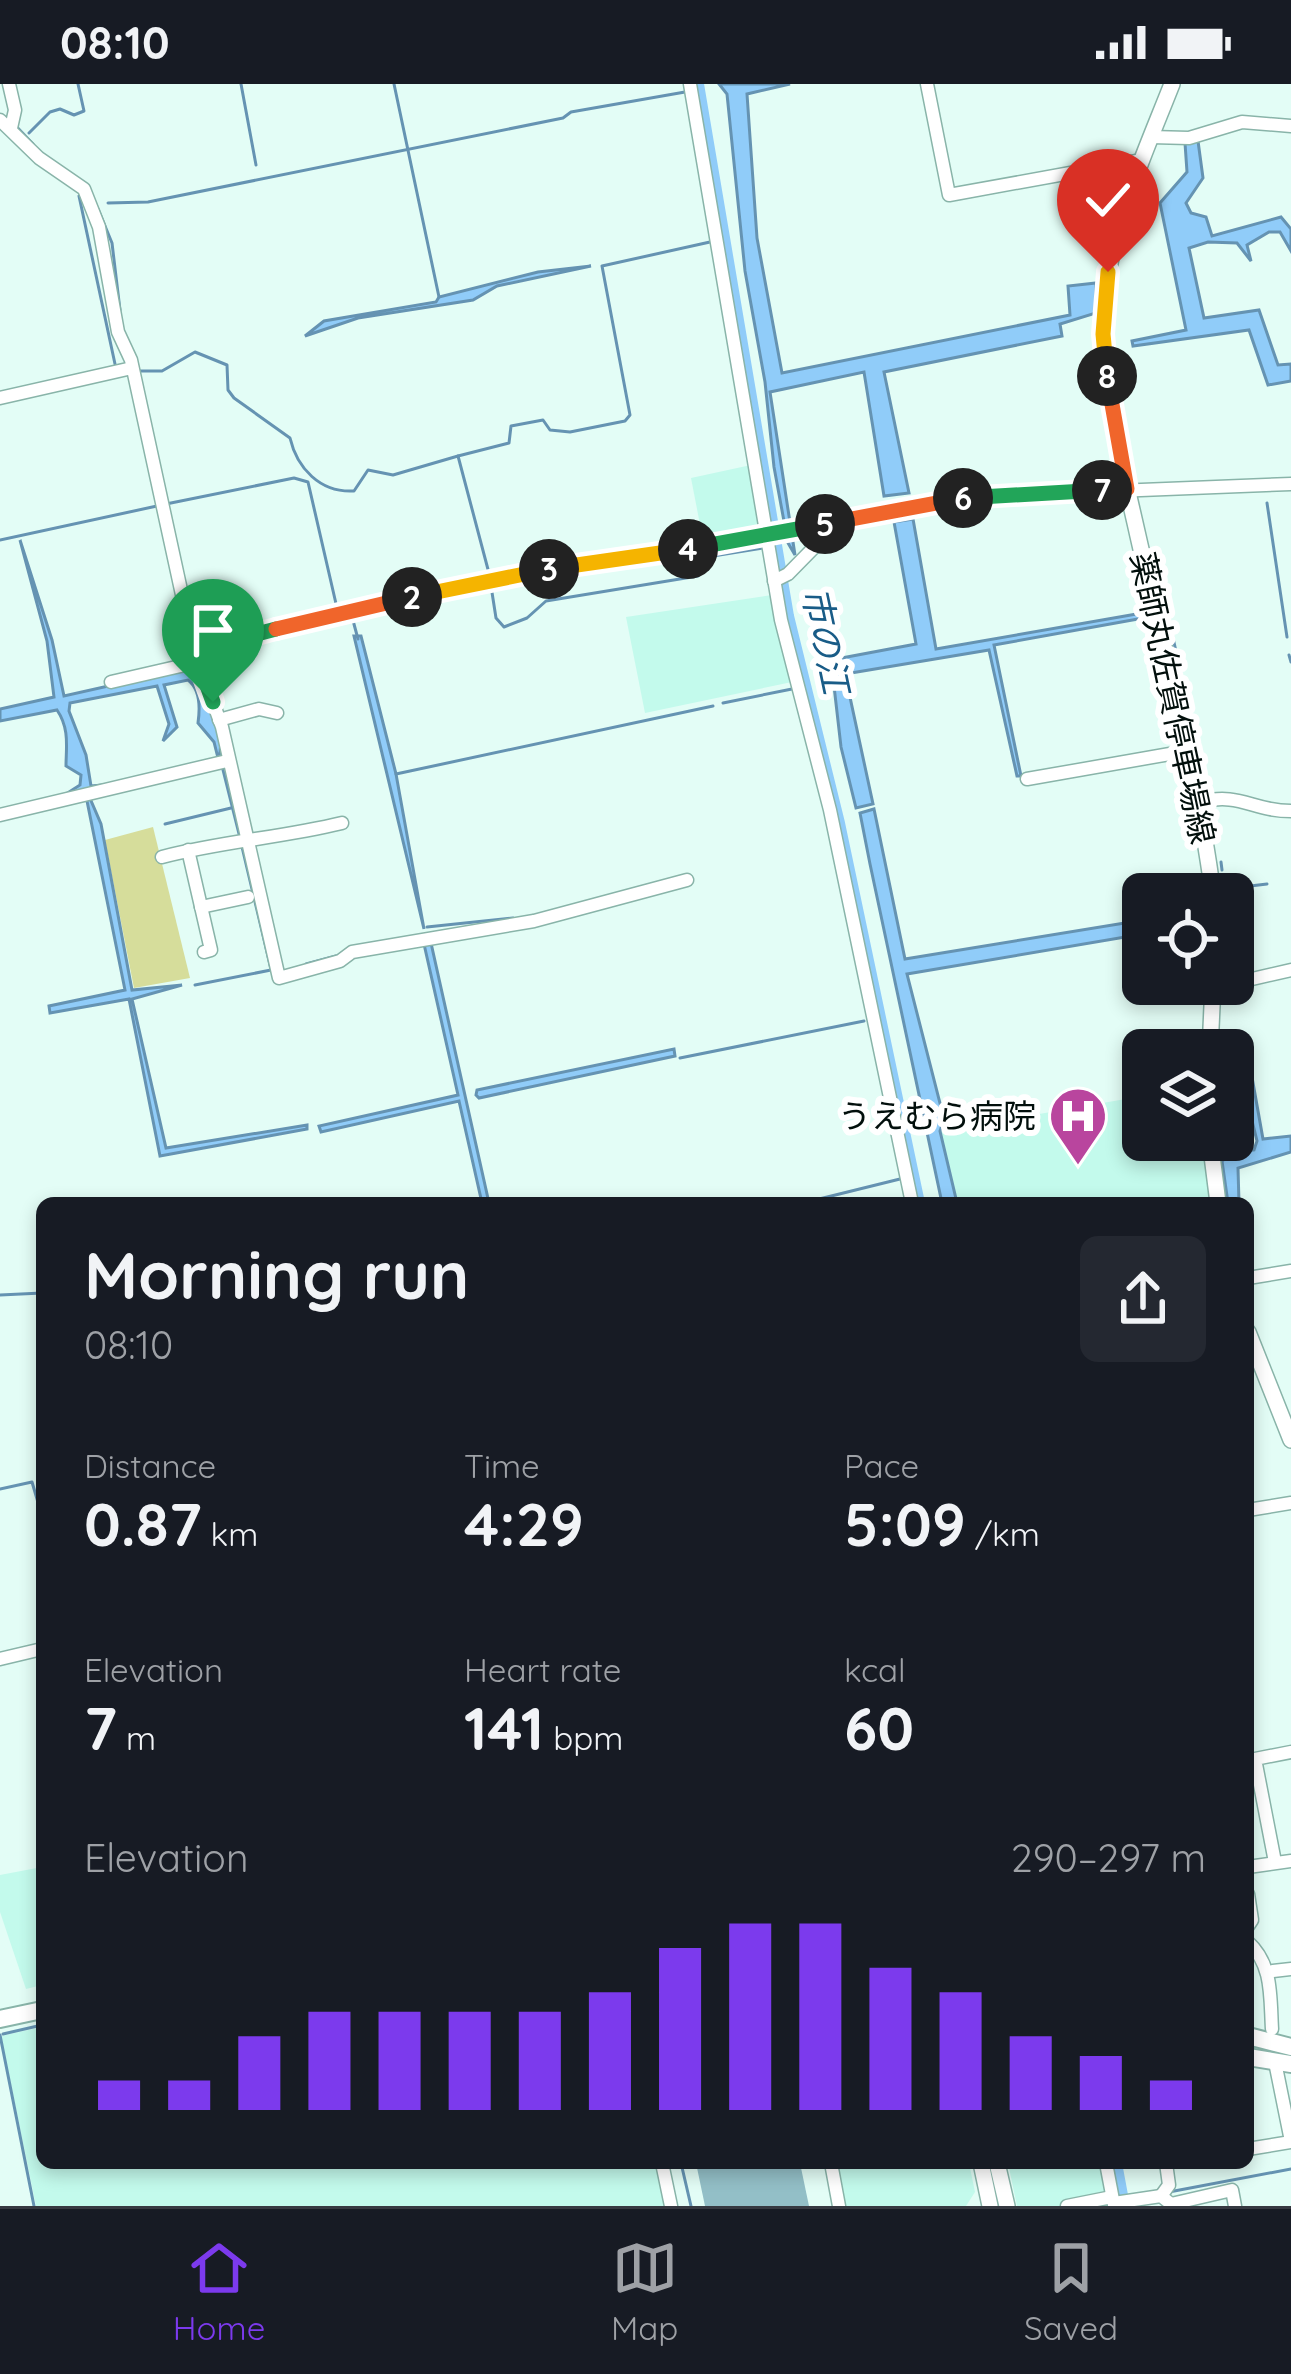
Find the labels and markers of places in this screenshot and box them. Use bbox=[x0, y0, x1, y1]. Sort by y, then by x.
pin bbox=[1057, 149, 1159, 272]
pin: 8 bbox=[1077, 346, 1137, 406]
pin: 7 bbox=[1072, 460, 1132, 520]
pin: 6 bbox=[933, 468, 993, 528]
pin: 5 bbox=[795, 494, 855, 554]
pin: 4 bbox=[658, 519, 718, 579]
pin: 3 bbox=[519, 539, 579, 599]
pin: 2 bbox=[382, 567, 442, 627]
pin bbox=[162, 579, 264, 702]
hospital icon: うえむら病院 bbox=[1047, 1085, 1109, 1167]
place label: うえむら病院 bbox=[838, 1095, 1036, 1136]

